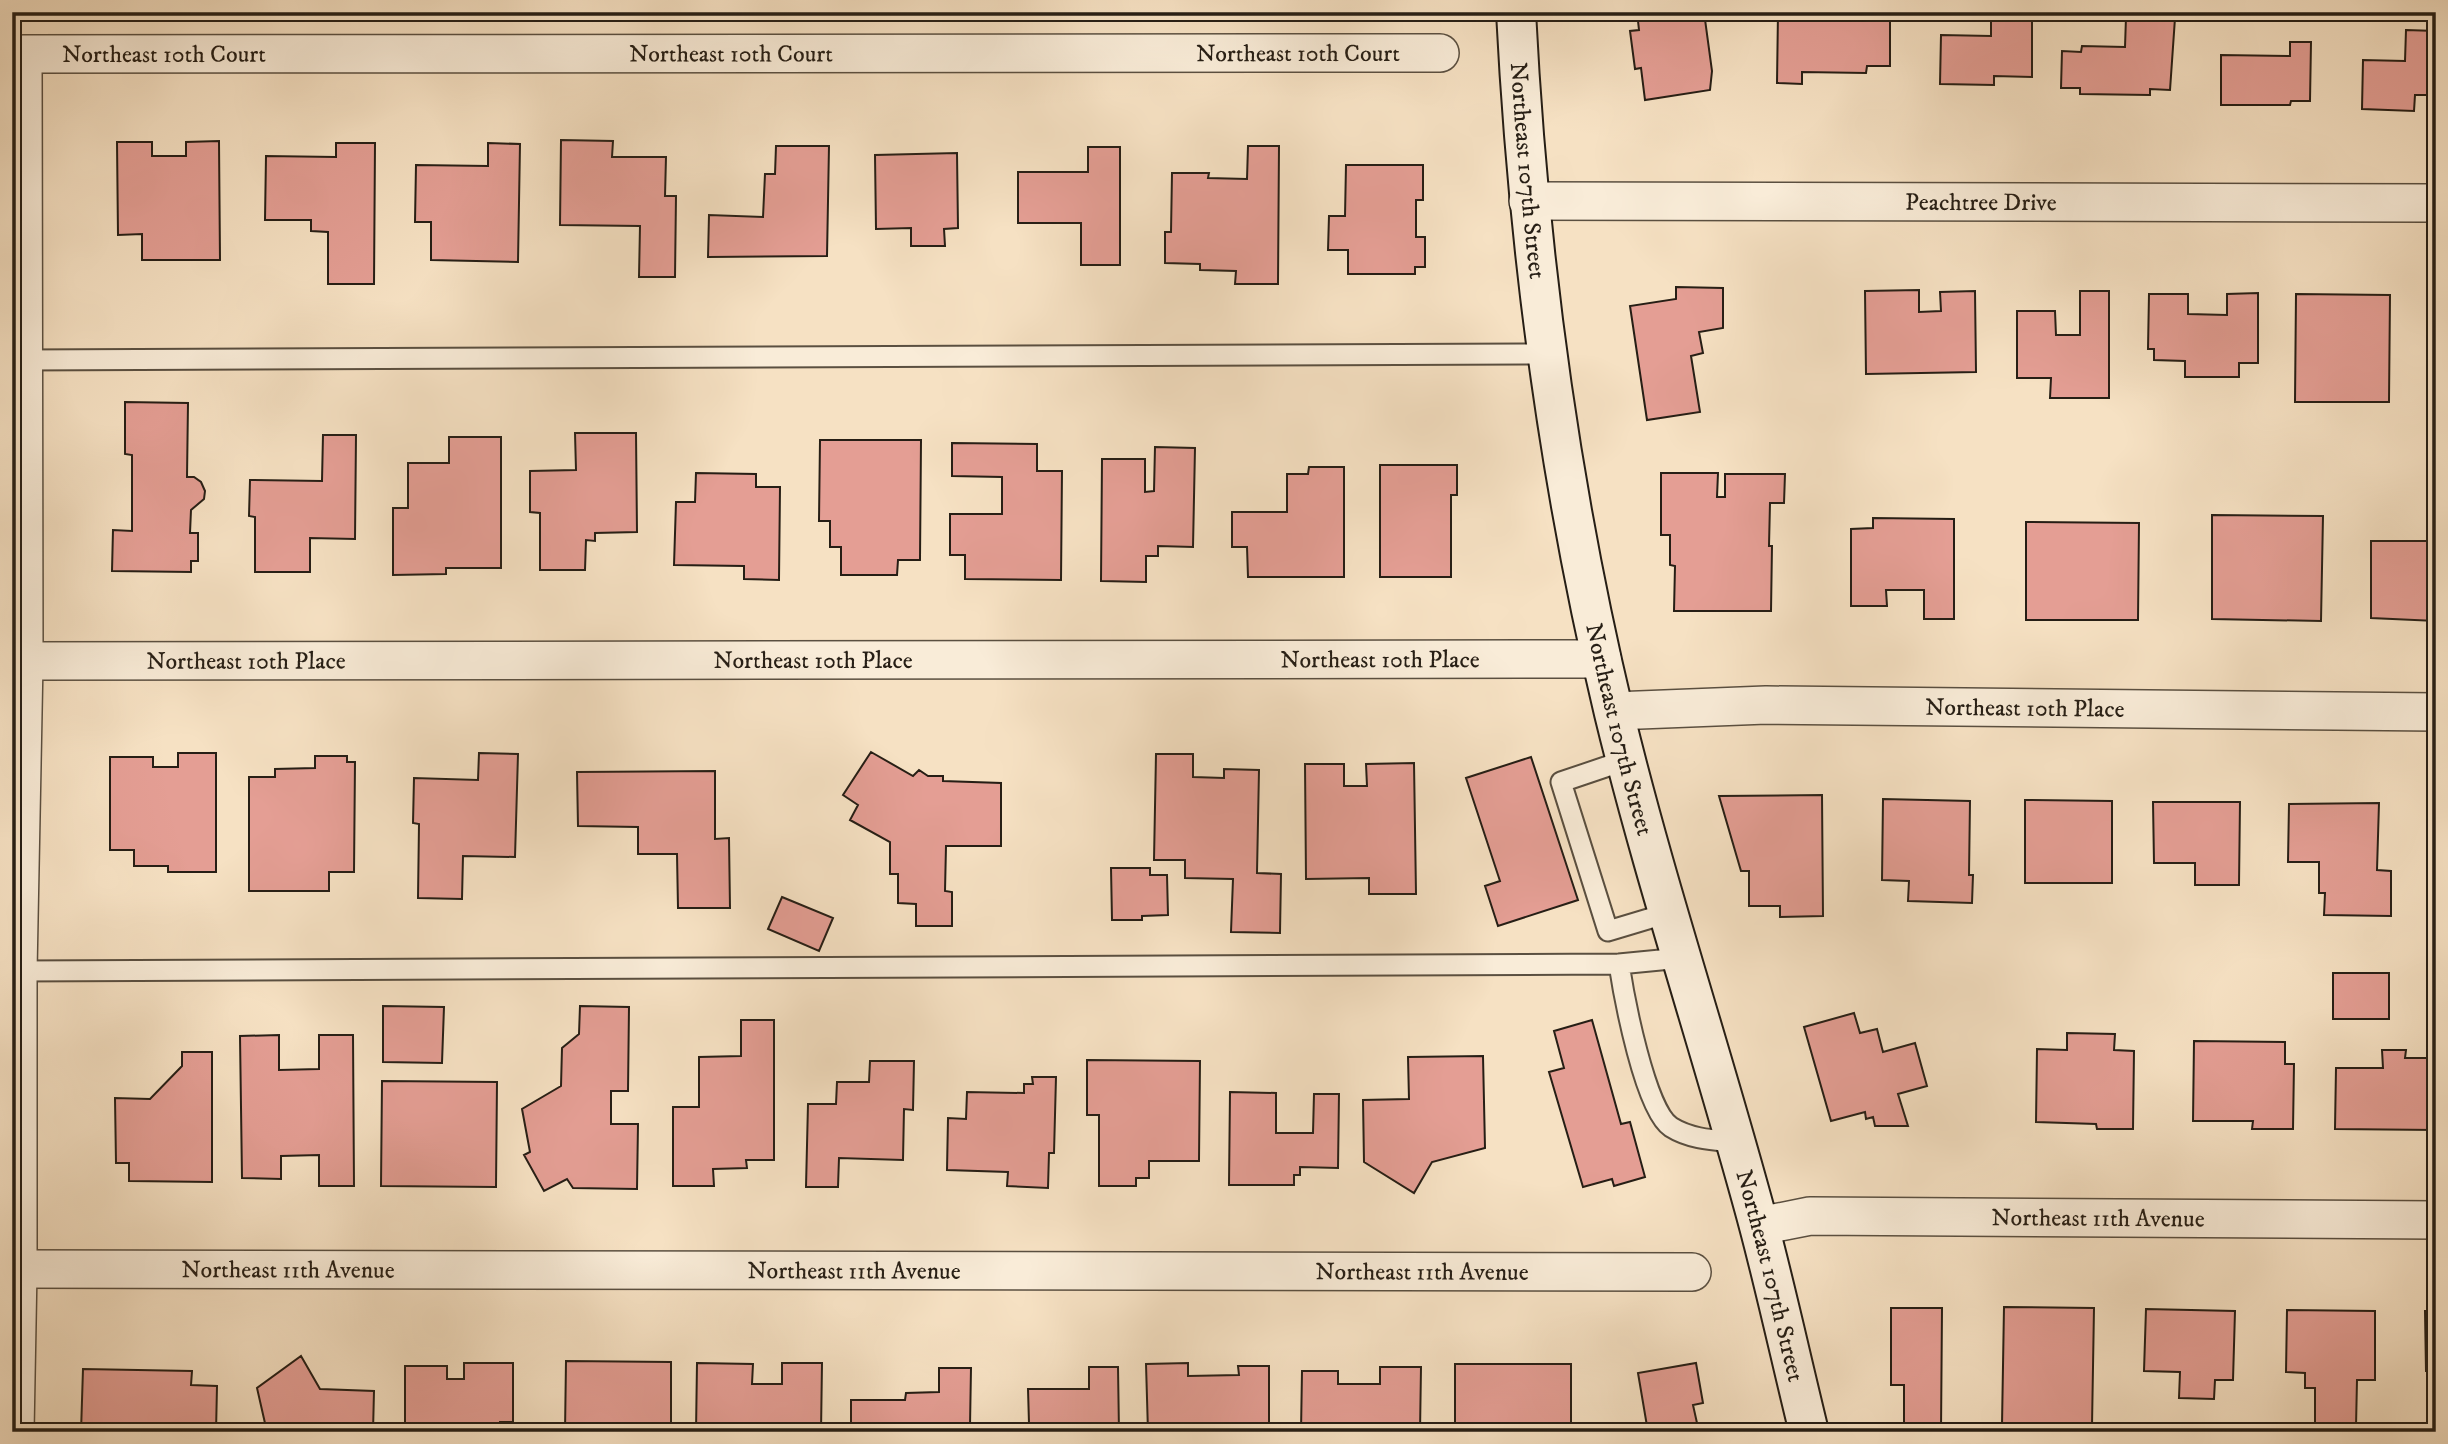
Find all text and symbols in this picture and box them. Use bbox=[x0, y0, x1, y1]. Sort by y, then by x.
street label: Northeast 10th Court bbox=[629, 39, 833, 70]
street label: Northeast 10th Court bbox=[1196, 39, 1400, 69]
street label: Northeast 10th Court bbox=[62, 40, 266, 70]
street label: Northeast 107th Street bbox=[1503, 61, 1552, 281]
street label: Peachtree Drive bbox=[1905, 188, 2057, 218]
street label: Northeast 107th Street bbox=[1578, 621, 1659, 839]
street label: Northeast 10th Place bbox=[1280, 645, 1480, 675]
street label: Northeast 10th Place bbox=[713, 646, 913, 676]
street label: Northeast 10th Place bbox=[146, 647, 346, 677]
street label: Northeast 10th Place bbox=[1925, 693, 2125, 725]
street label: Northeast 107th Street bbox=[1728, 1167, 1810, 1385]
street label: Northeast 11th Avenue bbox=[1991, 1203, 2205, 1235]
street label: Northeast 11th Avenue bbox=[181, 1255, 395, 1286]
street label: Northeast 11th Avenue bbox=[747, 1256, 961, 1287]
street label: Northeast 11th Avenue bbox=[1315, 1257, 1529, 1288]

